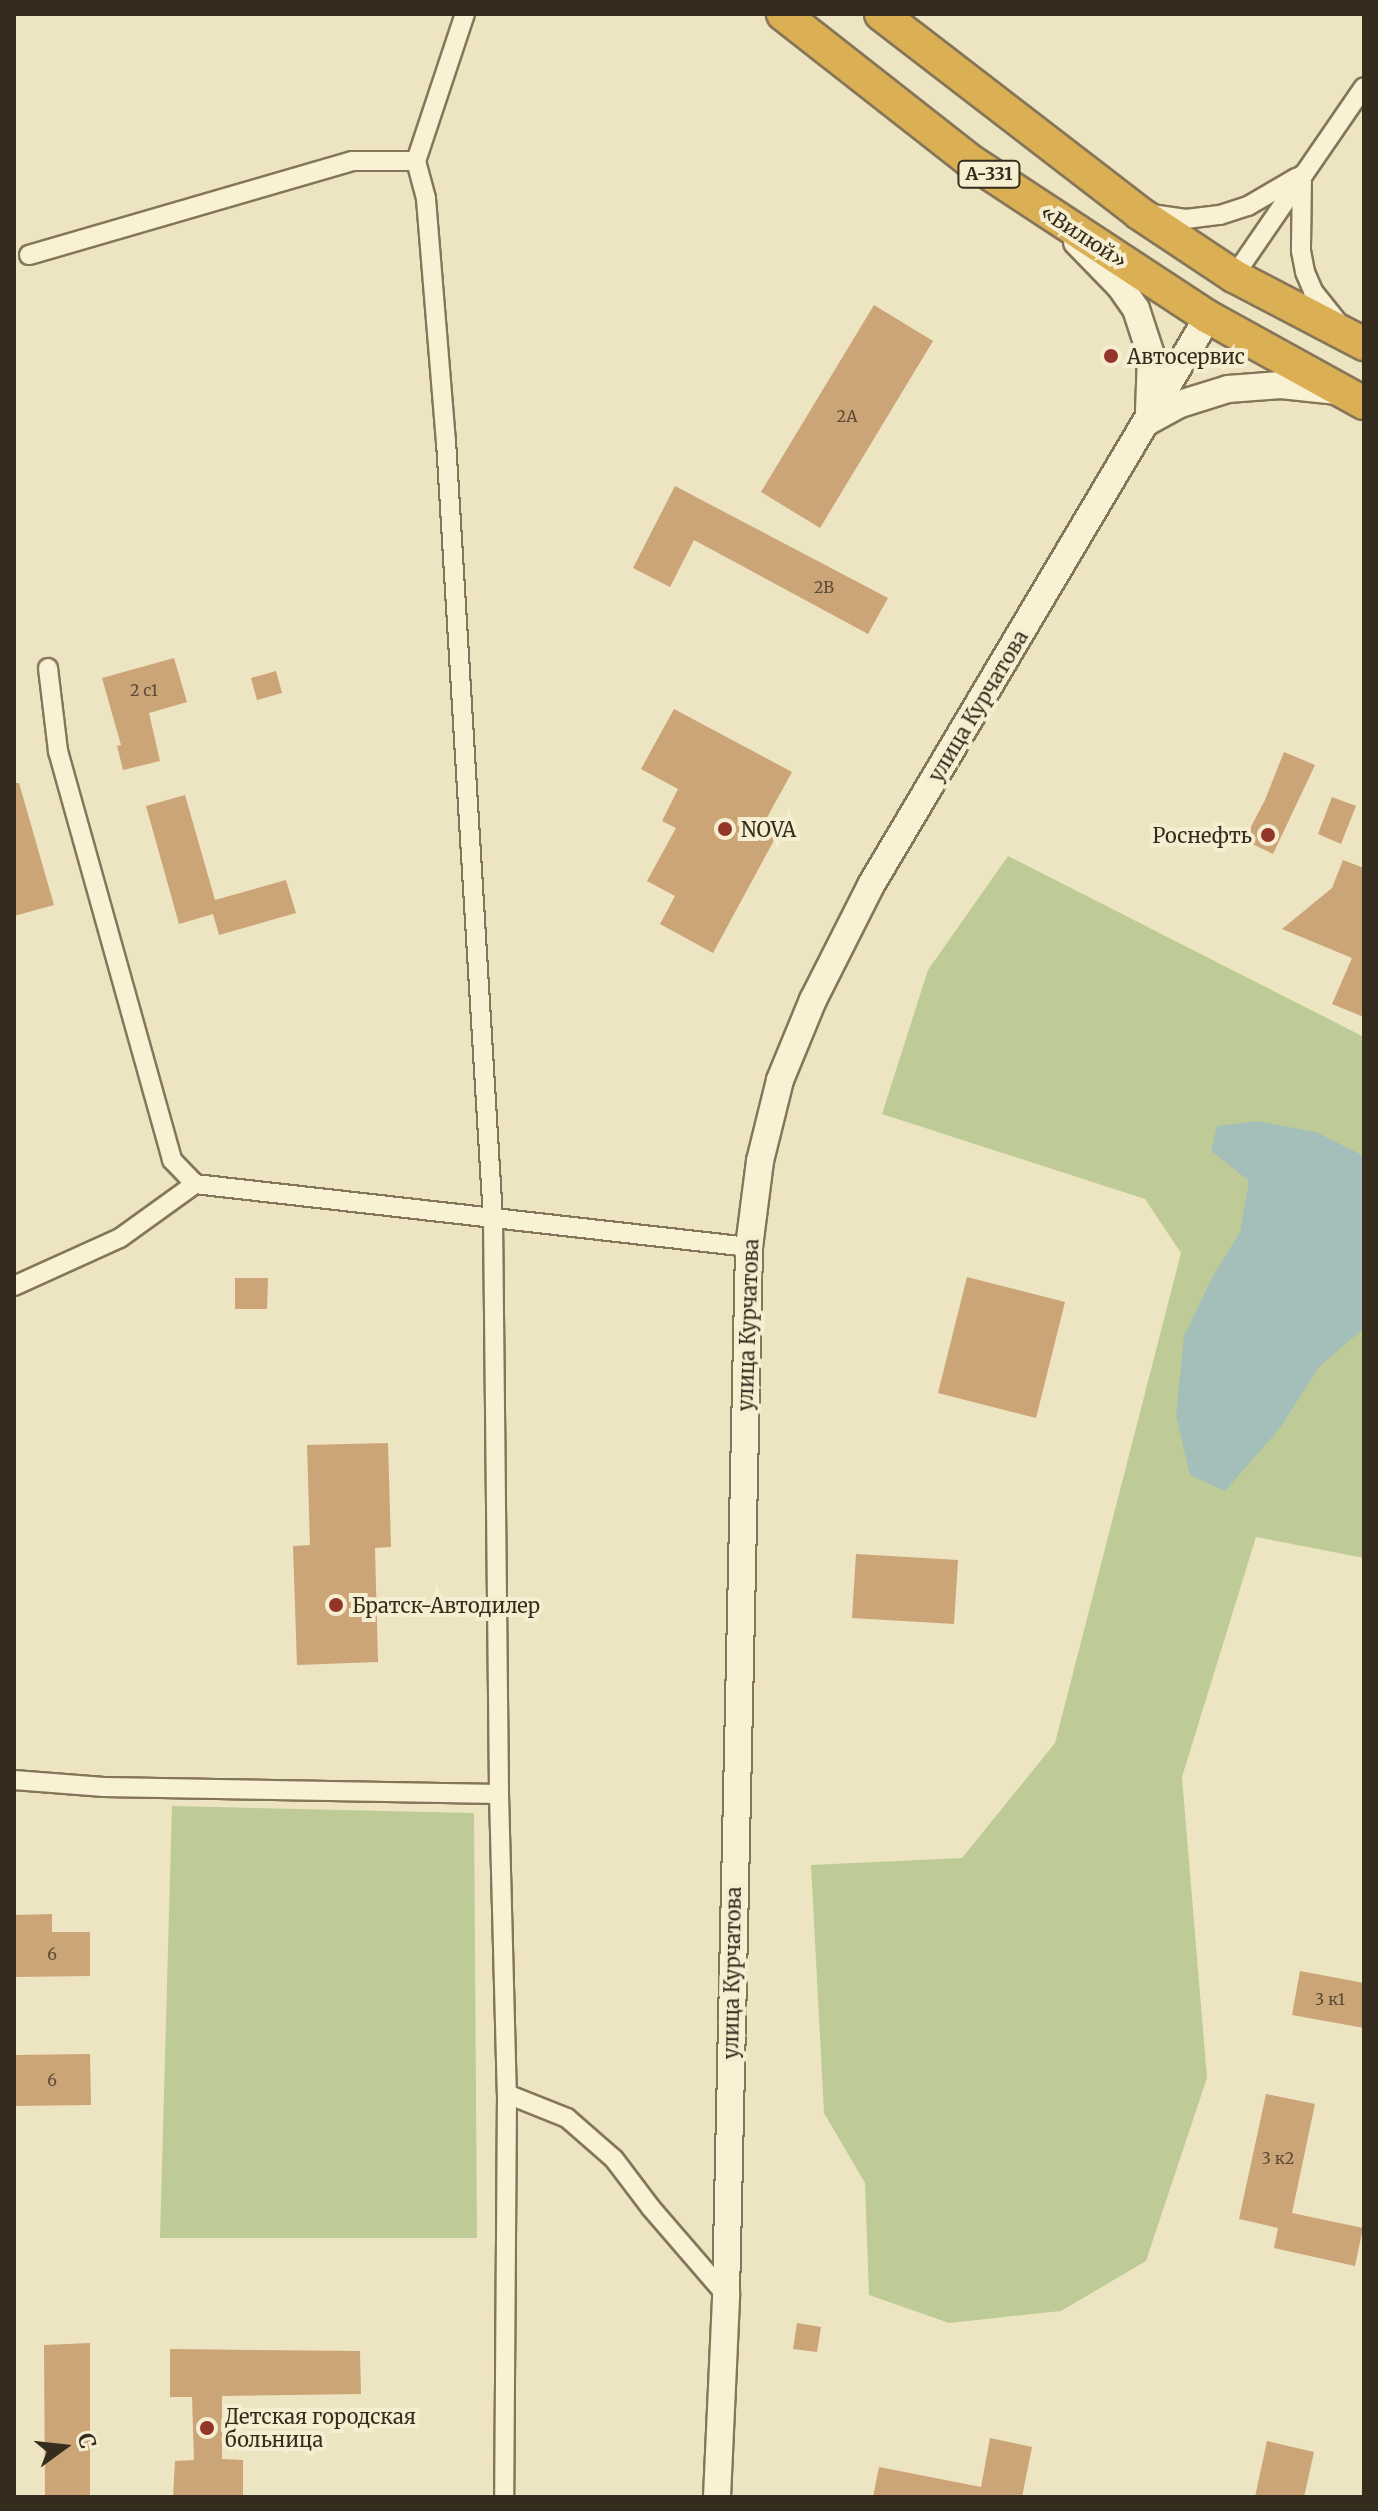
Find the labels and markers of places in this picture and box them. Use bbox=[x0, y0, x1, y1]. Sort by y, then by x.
place label: Автосервис bbox=[1127, 344, 1245, 368]
marker: Автосервис bbox=[1102, 347, 1120, 365]
place label: NOVA bbox=[741, 817, 796, 841]
marker: NOVA bbox=[716, 820, 734, 838]
place label: Роснефть bbox=[1153, 823, 1252, 847]
marker: Роснефть bbox=[1259, 826, 1277, 844]
place label: Братск-Автодилер bbox=[352, 1593, 540, 1617]
marker: Братск-Автодилер bbox=[327, 1596, 345, 1614]
place label: Детская городская больница bbox=[225, 2404, 416, 2451]
marker: Детская городская больница bbox=[196, 2417, 218, 2439]

